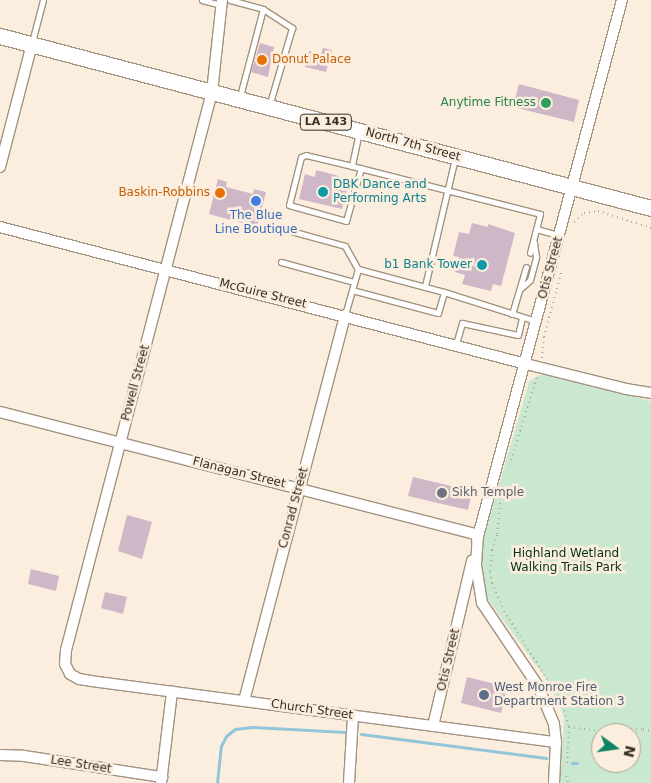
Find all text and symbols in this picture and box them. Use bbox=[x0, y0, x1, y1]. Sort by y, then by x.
place label: Donut Palace bbox=[272, 53, 351, 67]
marker: Donut Palace bbox=[256, 54, 268, 66]
place label: Anytime Fitness bbox=[441, 96, 536, 110]
marker: Anytime Fitness bbox=[540, 97, 552, 109]
road number: LA 143 bbox=[300, 114, 352, 130]
street label: North 7th Street bbox=[364, 125, 462, 165]
place label: DBK Dance and Performing Arts bbox=[333, 178, 427, 206]
place label: Baskin-Robbins bbox=[118, 186, 210, 200]
marker: DBK Dance and Performing Arts bbox=[317, 186, 329, 198]
marker: Baskin-Robbins bbox=[214, 187, 226, 199]
marker: The Blue Line Boutique bbox=[250, 195, 262, 207]
place label: The Blue Line Boutique bbox=[215, 209, 297, 237]
street label: Otis Street bbox=[536, 235, 566, 301]
place label: b1 Bank Tower bbox=[384, 258, 472, 272]
marker: b1 Bank Tower bbox=[476, 259, 488, 271]
street label: McGuire Street bbox=[218, 276, 308, 312]
street label: Powell Street bbox=[119, 343, 153, 423]
street label: Flanagan Street bbox=[191, 454, 287, 492]
street label: Conrad Street bbox=[276, 466, 312, 550]
place label: Sikh Temple bbox=[452, 486, 524, 500]
marker: Sikh Temple bbox=[436, 487, 448, 499]
park label: Highland Wetland Walking Trails Park bbox=[510, 547, 622, 575]
street label: Otis Street bbox=[435, 627, 463, 693]
place label: West Monroe Fire Department Station 3 bbox=[494, 681, 625, 709]
marker: West Monroe Fire Department Station 3 bbox=[478, 689, 490, 701]
street label: Church Street bbox=[270, 697, 354, 723]
north arrow bbox=[591, 723, 641, 773]
text: N bbox=[620, 744, 639, 759]
street label: Lee Street bbox=[49, 753, 113, 777]

